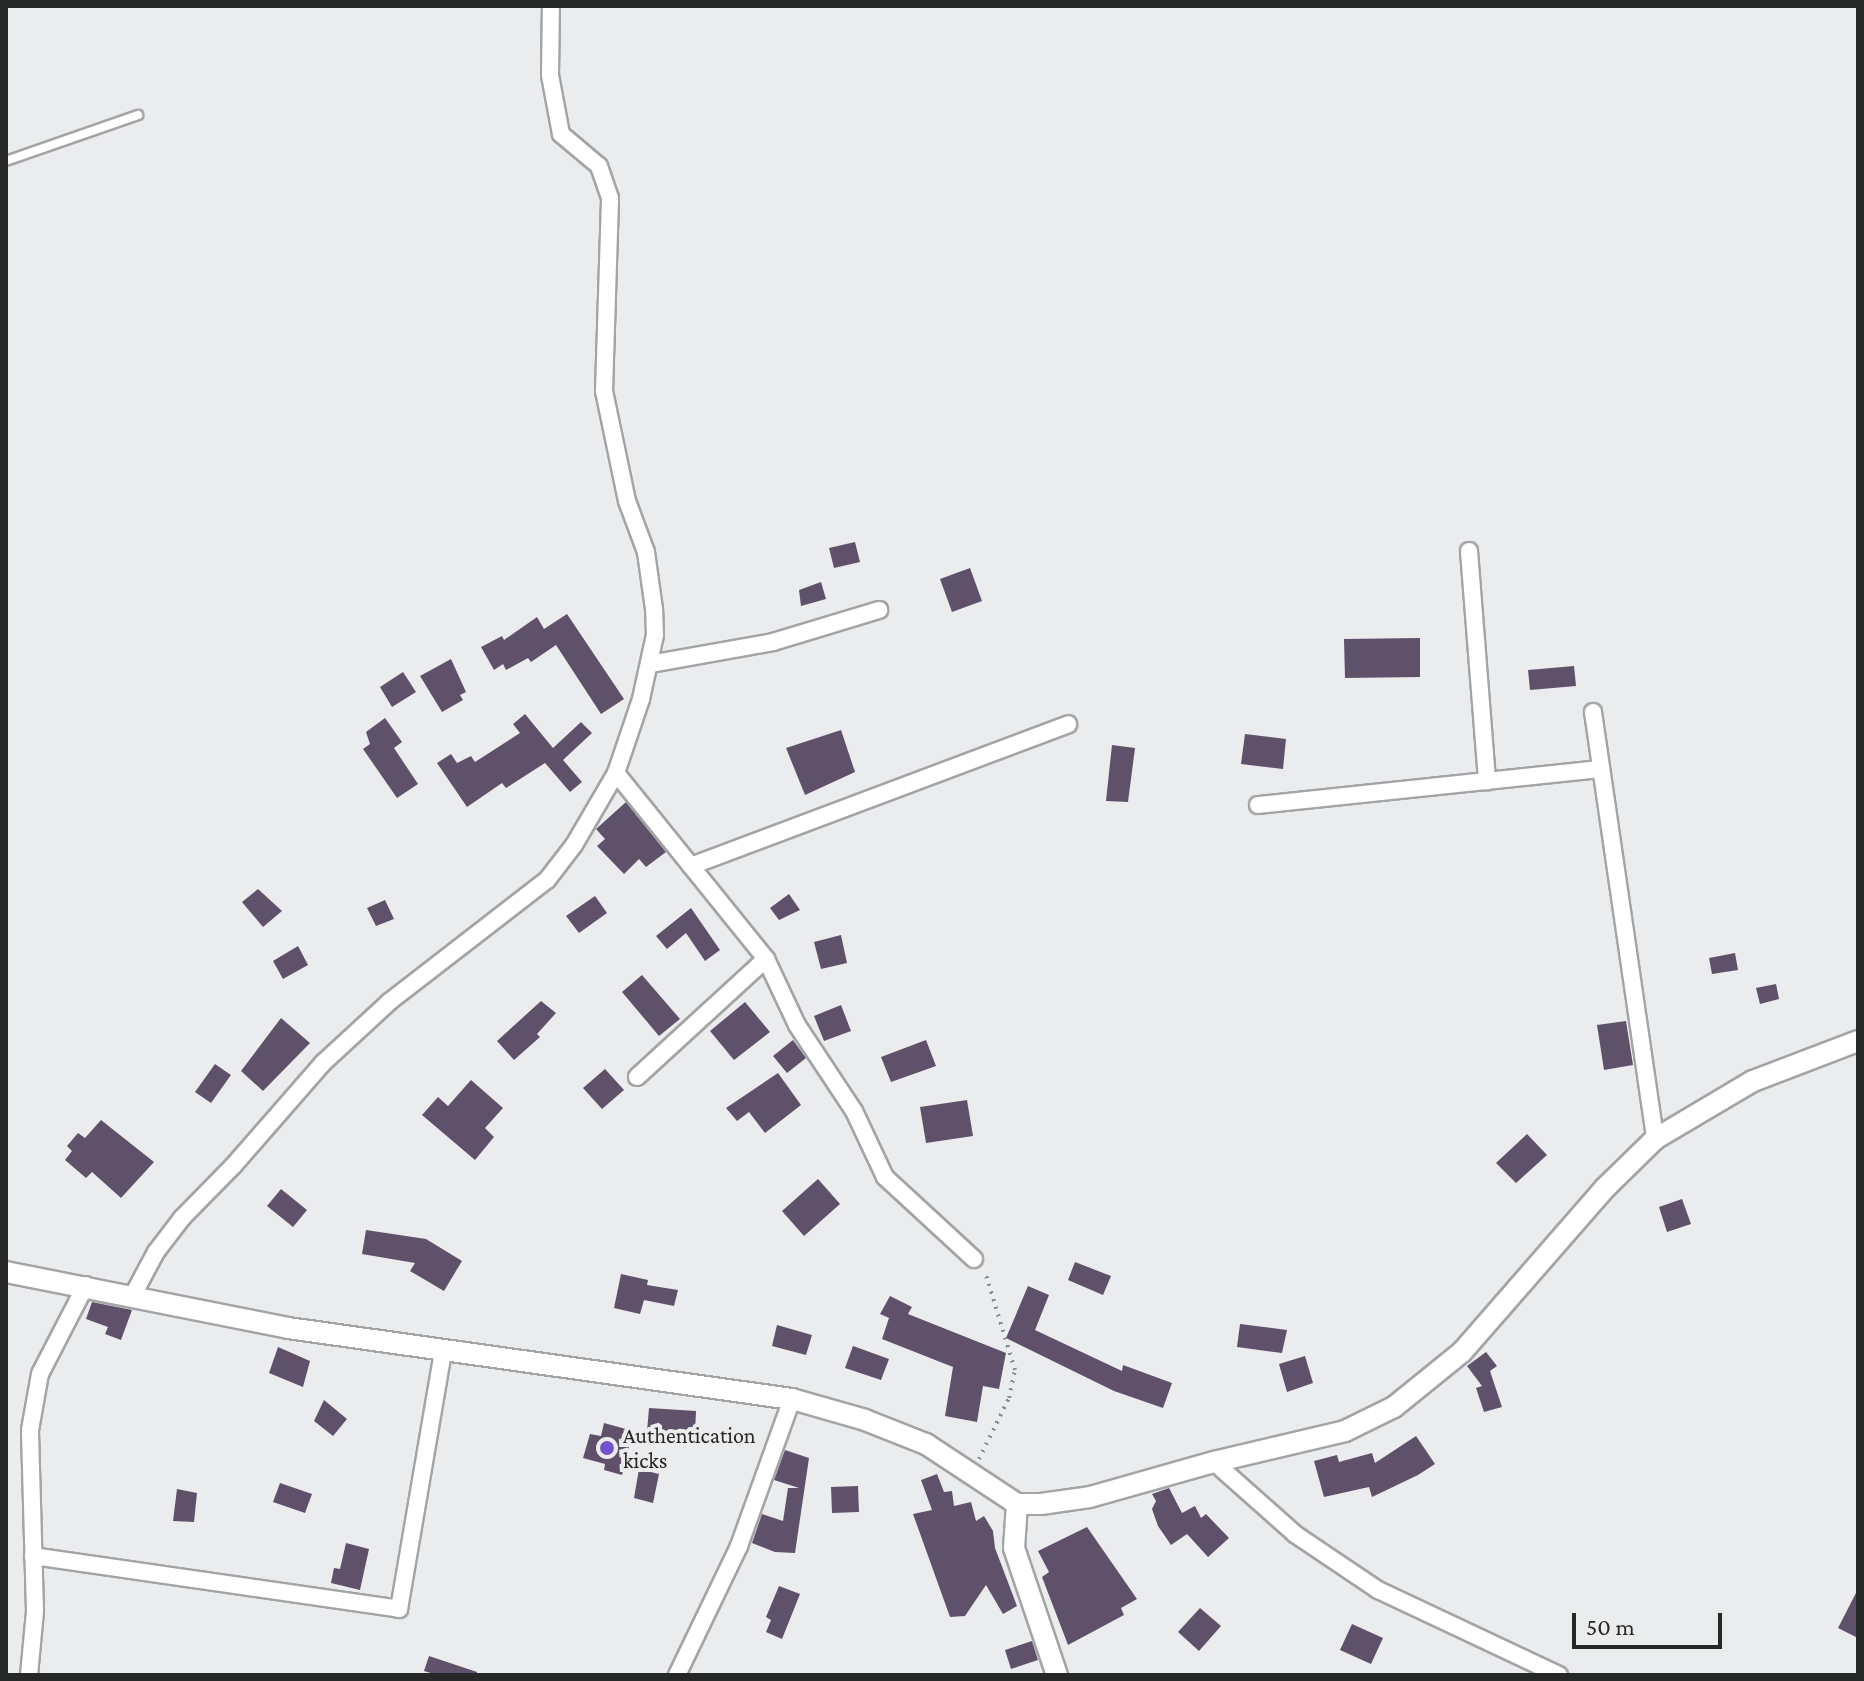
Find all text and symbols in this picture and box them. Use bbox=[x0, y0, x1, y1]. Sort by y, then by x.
place label: Authentication kicks bbox=[623, 1422, 756, 1474]
marker: Authentication kicks bbox=[598, 1439, 616, 1457]
scale bar bbox=[1576, 1597, 1726, 1647]
text: 50 m bbox=[1586, 1613, 1635, 1640]

